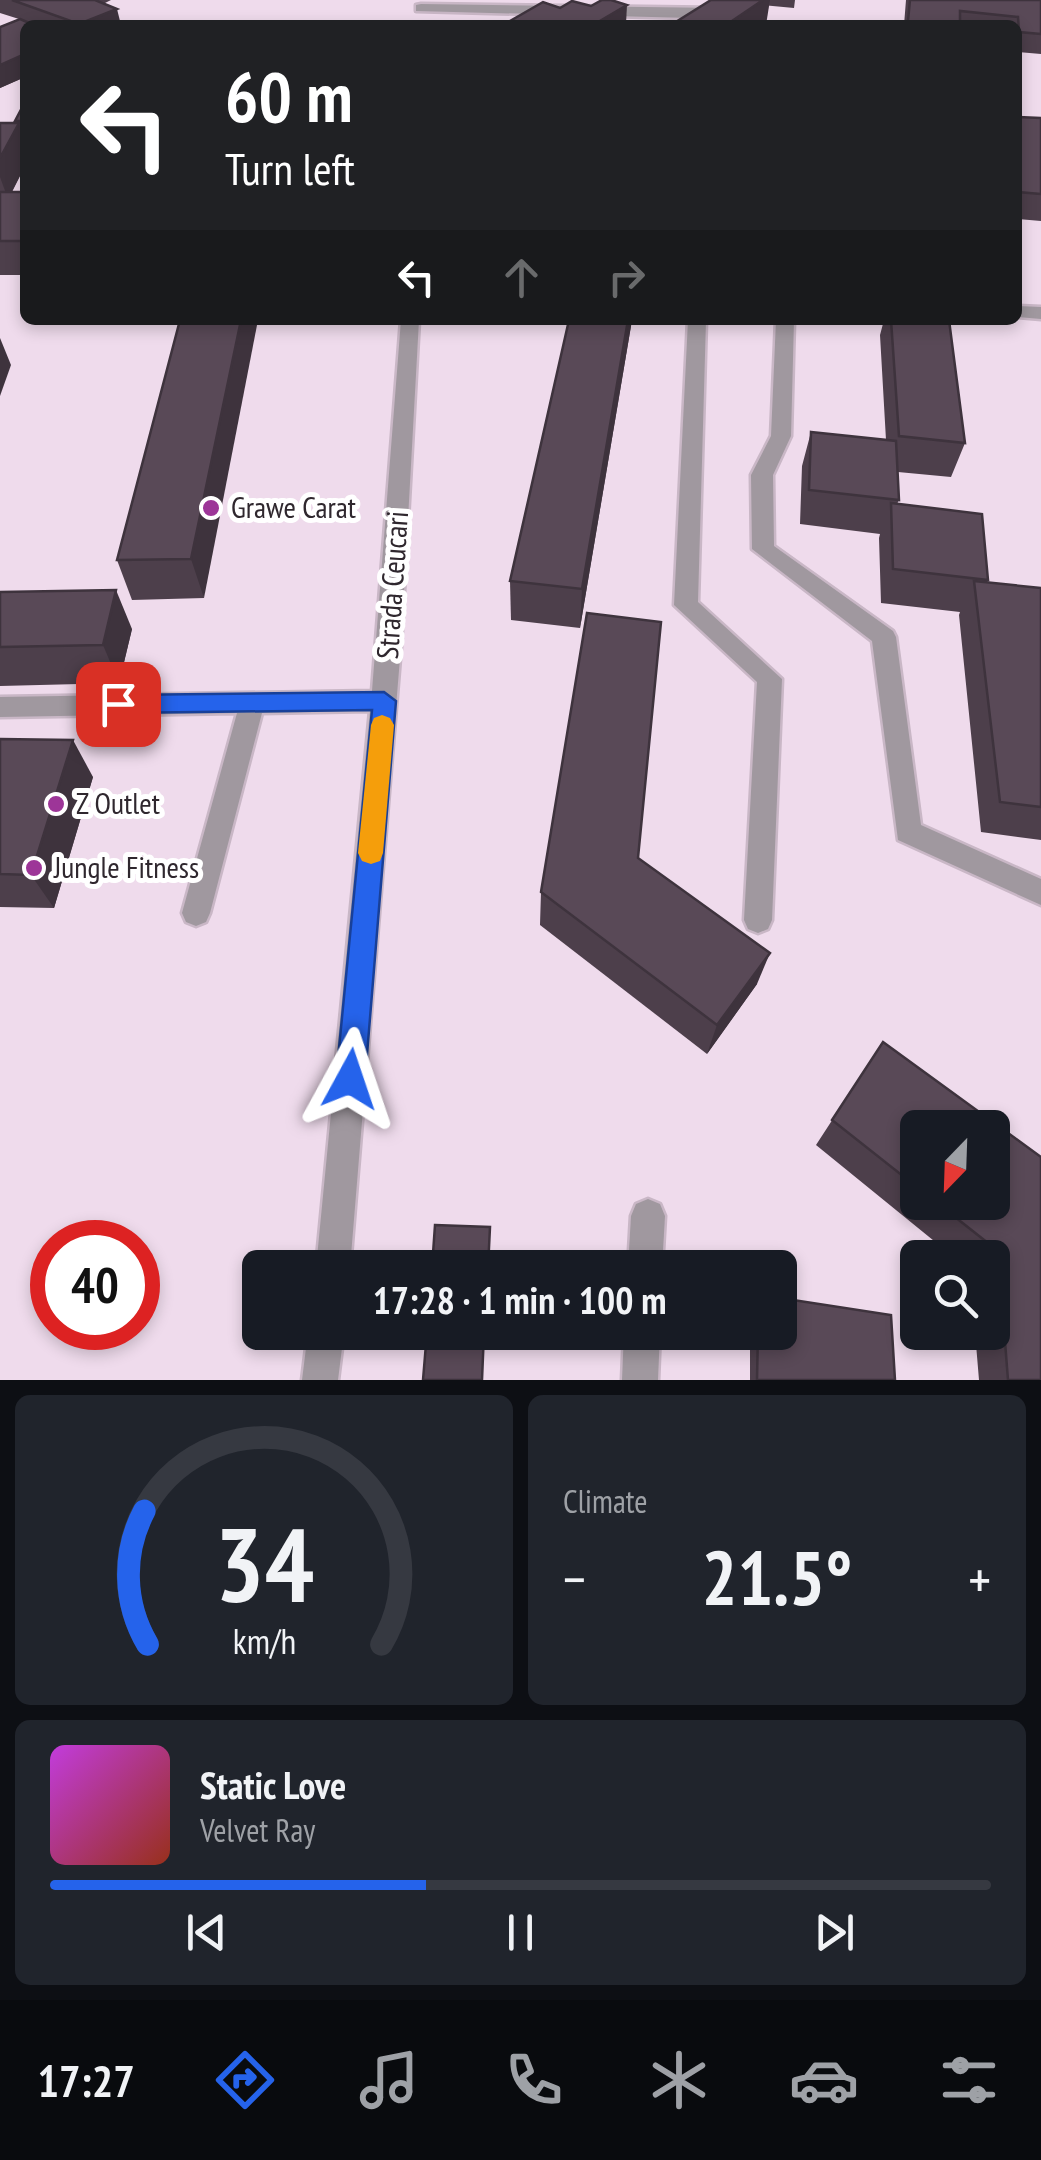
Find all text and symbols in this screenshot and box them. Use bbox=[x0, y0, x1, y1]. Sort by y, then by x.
text: 60 m bbox=[225, 51, 353, 141]
icon: left bbox=[60, 60, 190, 190]
text: Turn left bbox=[225, 139, 355, 197]
icon: left bbox=[389, 250, 444, 305]
icon: ahead bbox=[494, 250, 549, 305]
icon: right bbox=[599, 250, 654, 305]
place label: Grawe Carat bbox=[231, 487, 357, 526]
marker: Grawe Carat bbox=[200, 497, 222, 519]
street label: Strada Ceucari bbox=[367, 510, 416, 660]
pin bbox=[76, 662, 161, 747]
icon: arrive bbox=[91, 677, 146, 732]
place label: Z Outlet bbox=[76, 783, 161, 822]
marker: Z Outlet bbox=[45, 793, 67, 815]
place label: Jungle Fitness bbox=[53, 847, 199, 886]
marker: Jungle Fitness bbox=[23, 857, 45, 879]
position arrow bbox=[298, 1027, 402, 1131]
north arrow bbox=[900, 1110, 1010, 1220]
map controls bbox=[900, 1110, 1010, 1350]
speed limit sign: 40 bbox=[30, 1220, 160, 1350]
button: search bbox=[900, 1240, 1010, 1350]
text: 17:28 · 1 min · 100 m bbox=[373, 1275, 666, 1324]
text: Climate bbox=[563, 1480, 647, 1522]
text: 34 bbox=[214, 1496, 314, 1631]
text: 21.5° bbox=[702, 1529, 852, 1626]
text: − bbox=[563, 1543, 586, 1614]
text: + bbox=[968, 1543, 991, 1614]
text: km/h bbox=[232, 1618, 296, 1664]
text: Static Love bbox=[200, 1760, 346, 1809]
text: Velvet Ray bbox=[200, 1809, 315, 1851]
icon: previous bbox=[179, 1905, 234, 1960]
icon: pause bbox=[493, 1905, 548, 1960]
icon: next bbox=[807, 1905, 862, 1960]
icon: directions bbox=[210, 2045, 280, 2115]
icon: music bbox=[354, 2045, 424, 2115]
icon: phone bbox=[499, 2045, 569, 2115]
icon: climate bbox=[644, 2045, 714, 2115]
icon: car bbox=[789, 2045, 859, 2115]
icon: filters bbox=[934, 2045, 1004, 2115]
text: 17:27 bbox=[37, 2051, 135, 2109]

